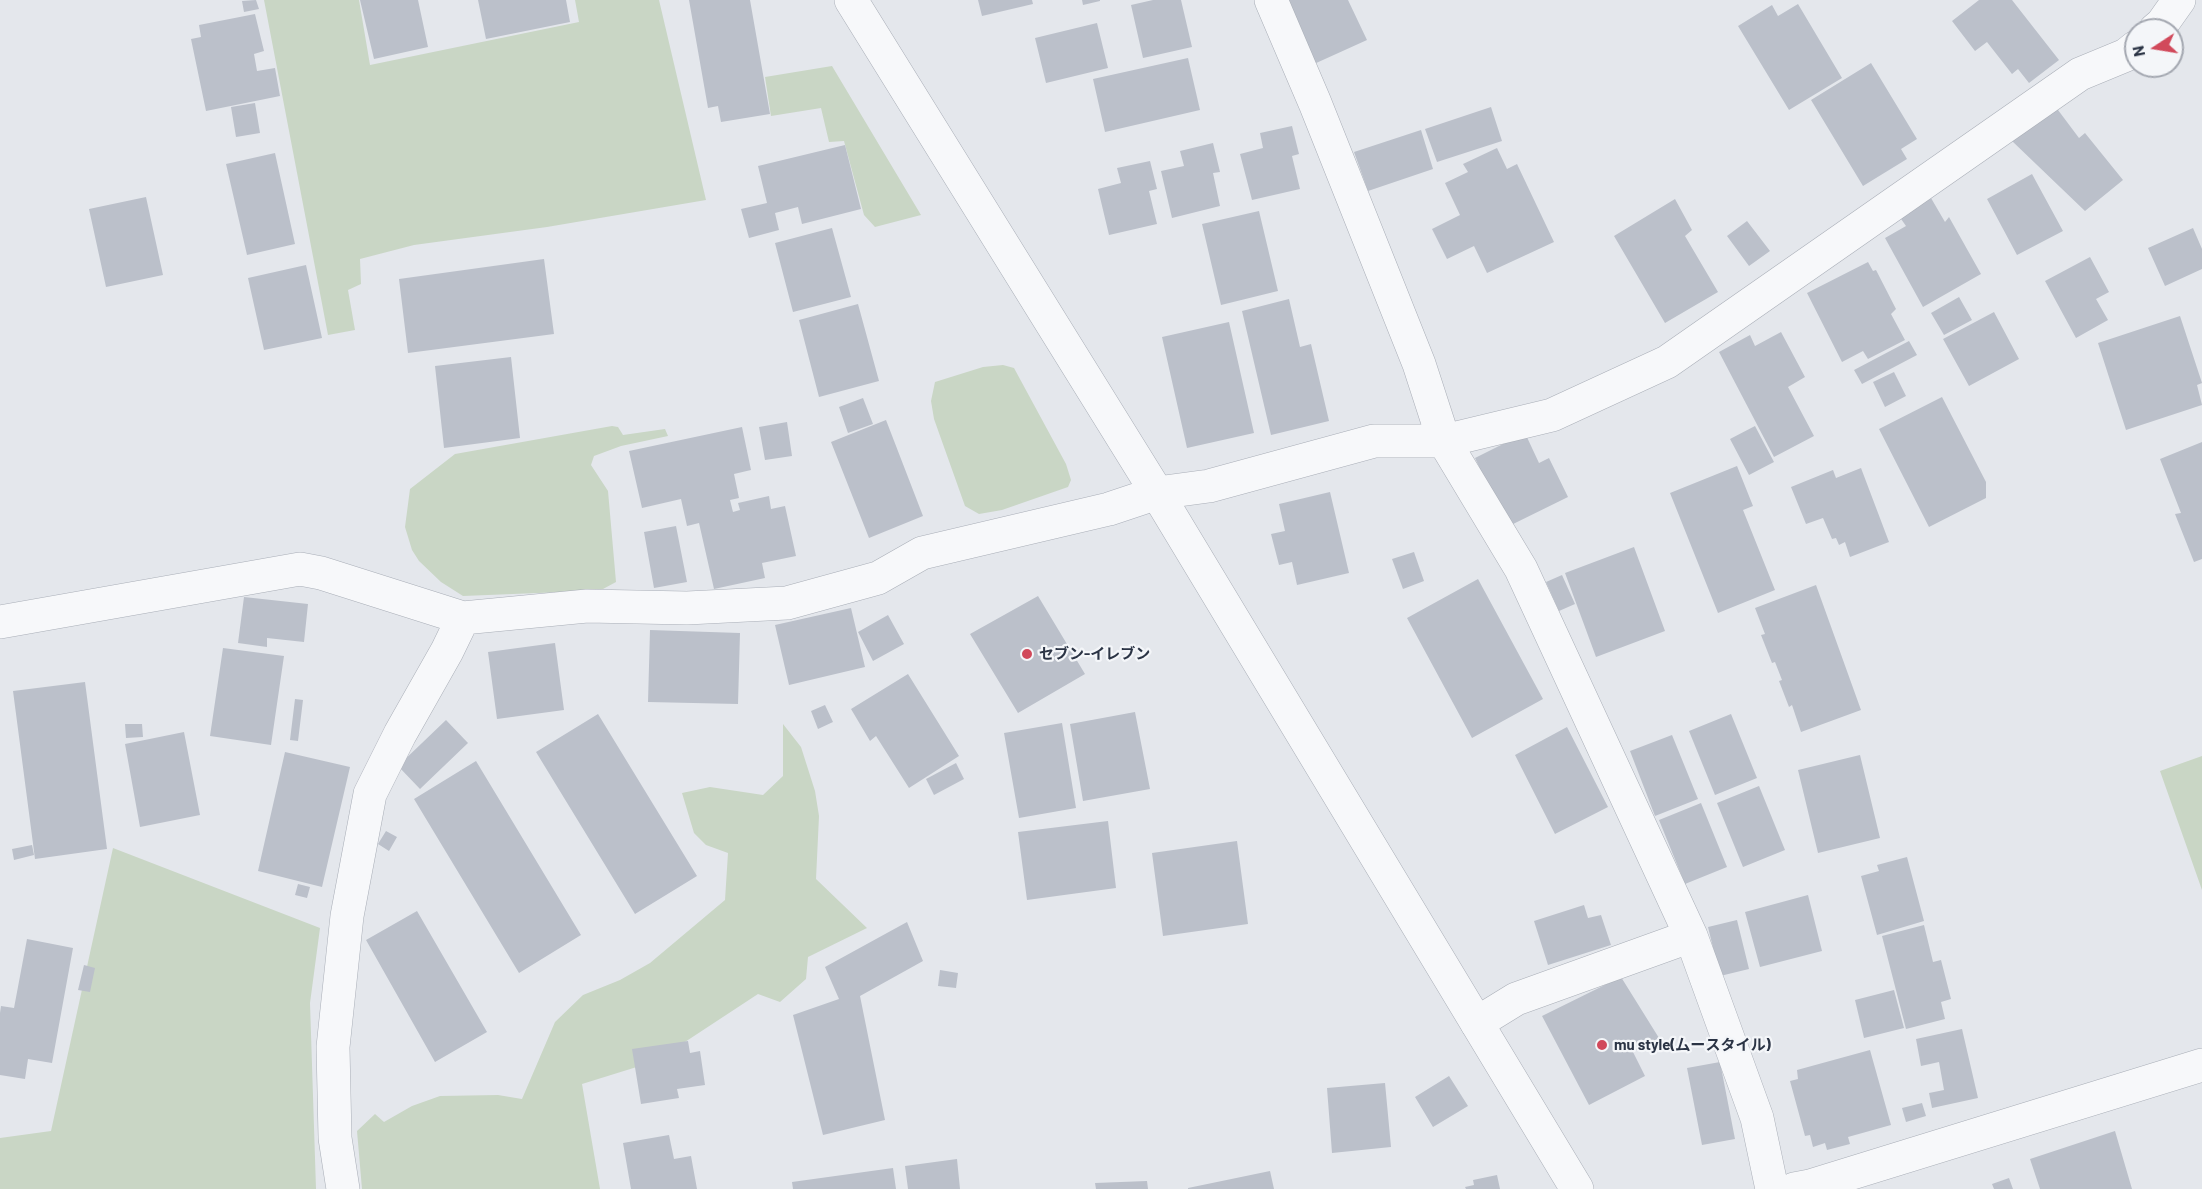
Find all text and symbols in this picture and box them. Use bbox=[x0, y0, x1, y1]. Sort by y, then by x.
north arrow bbox=[2124, 18, 2184, 78]
text: N bbox=[2127, 44, 2148, 59]
place label: セブン-イレブン bbox=[1039, 645, 1150, 663]
marker: セブン-イレブン bbox=[1020, 647, 1034, 661]
place label: mu style(厶ースタイル) bbox=[1614, 1036, 1771, 1054]
marker: mu style(厶ースタイル) bbox=[1595, 1038, 1609, 1052]

